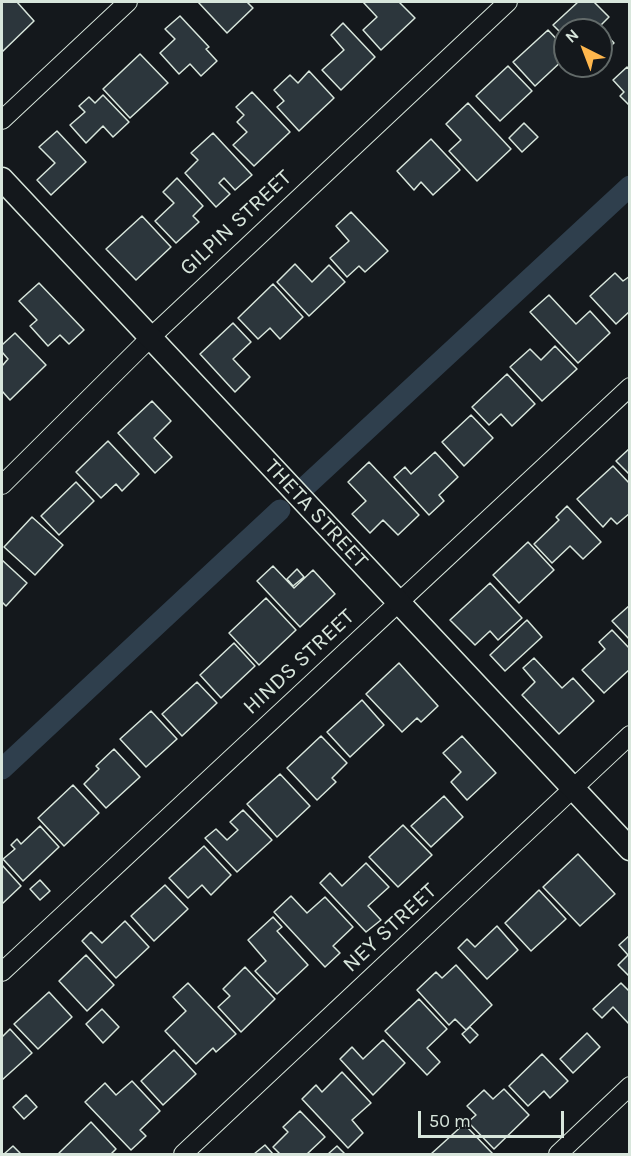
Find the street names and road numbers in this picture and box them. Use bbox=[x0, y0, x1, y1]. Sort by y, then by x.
street label: GILPIN STREET bbox=[175, 165, 297, 281]
street label: THETA STREET bbox=[259, 454, 373, 574]
street label: HINDS STREET bbox=[238, 604, 360, 720]
street label: NEY STREET bbox=[338, 878, 442, 978]

